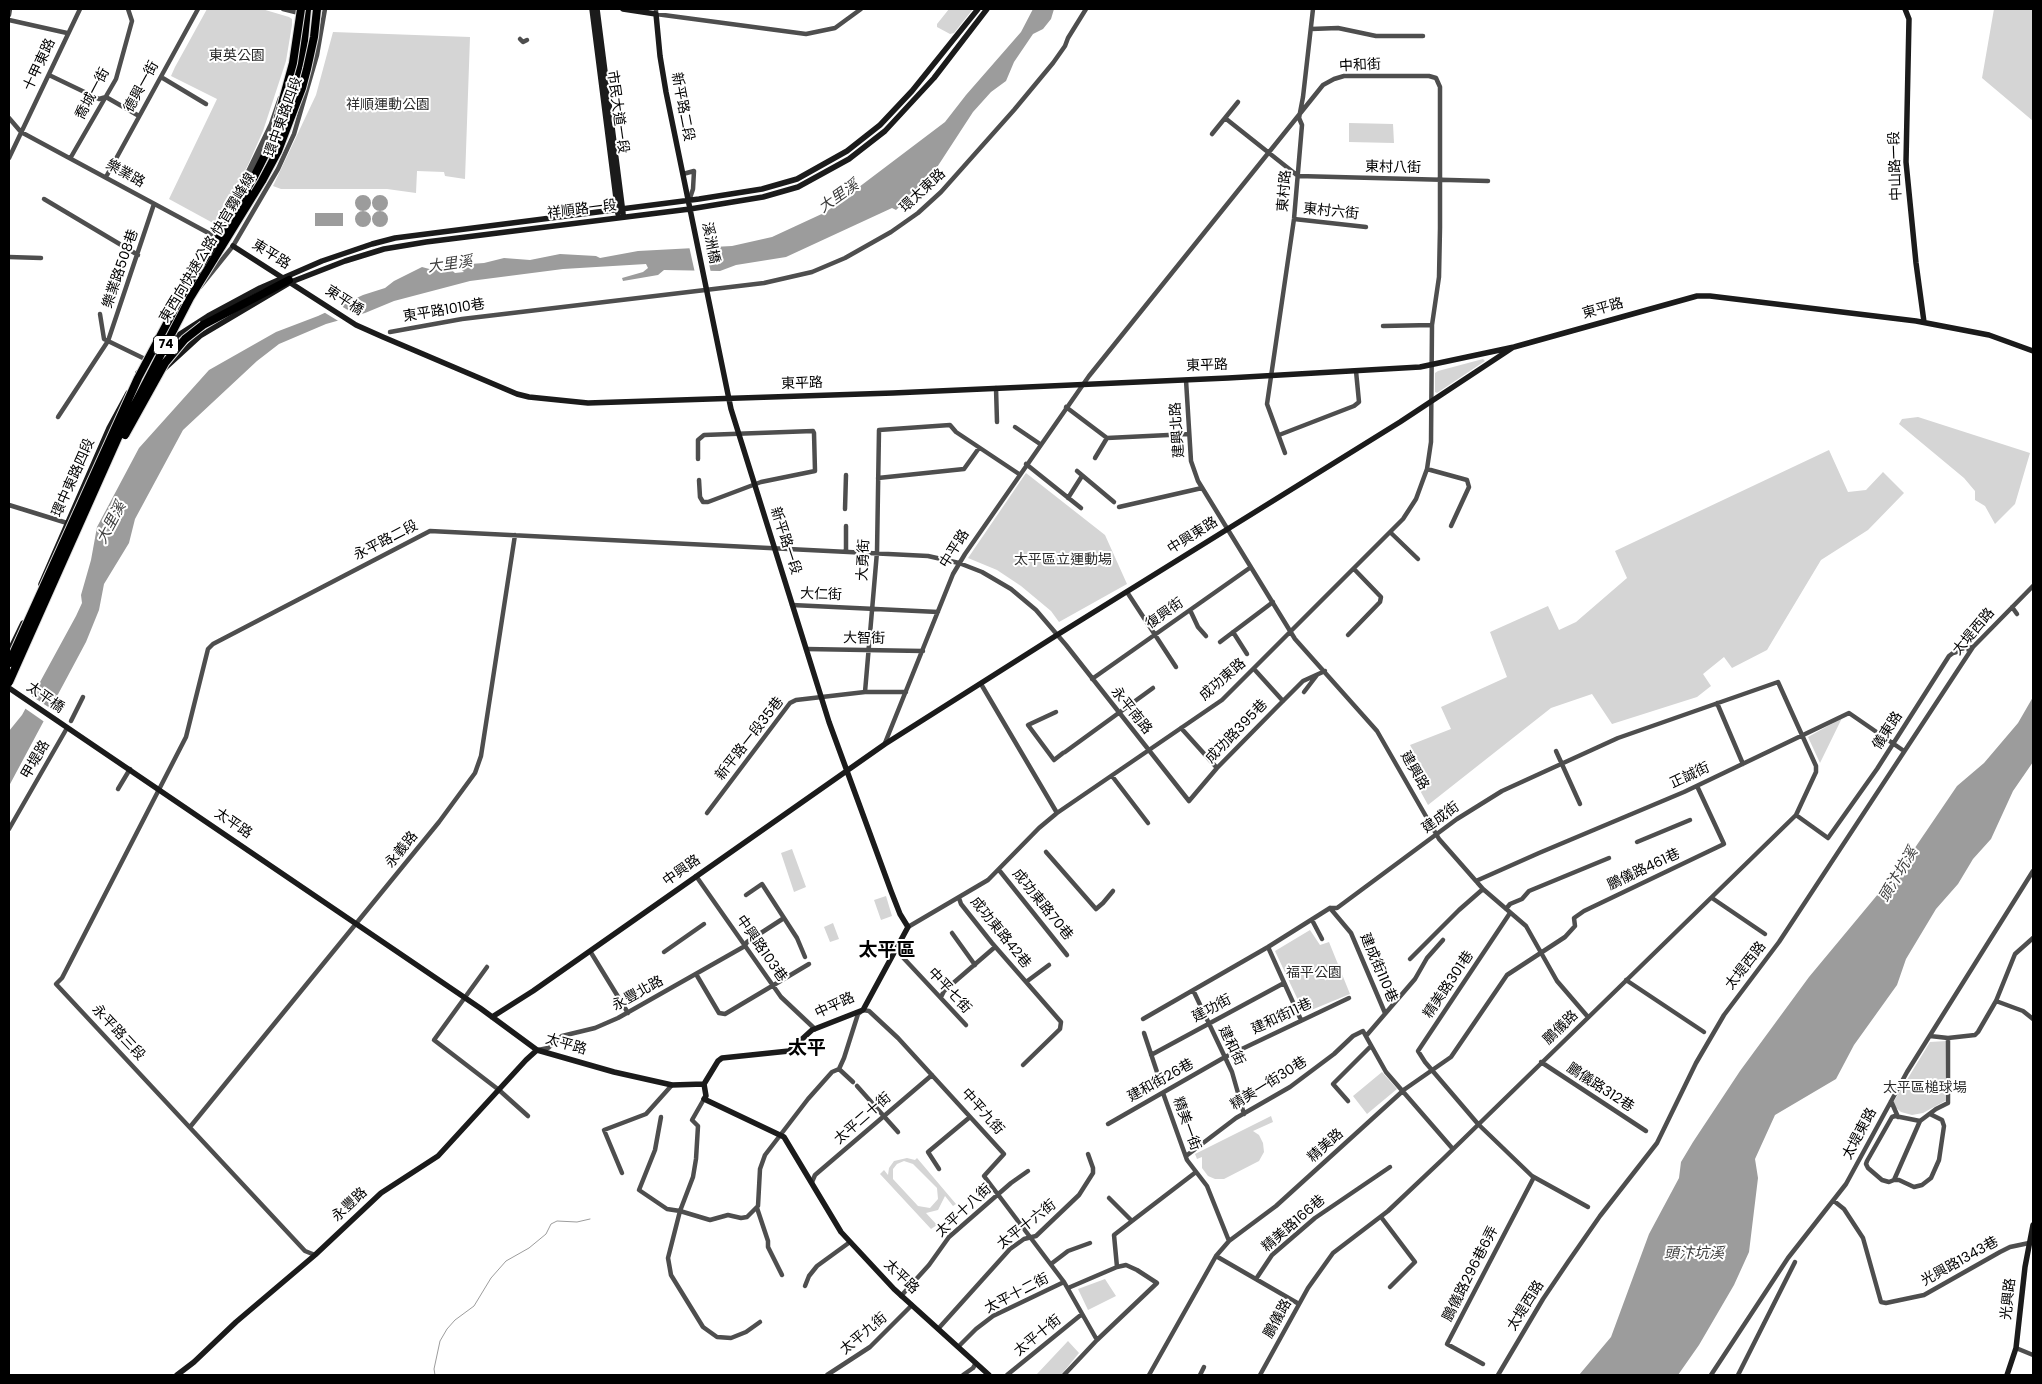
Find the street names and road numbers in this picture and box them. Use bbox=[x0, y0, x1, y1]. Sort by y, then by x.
street label: 十甲東路 bbox=[21, 36, 59, 94]
street label: 中和街 bbox=[1339, 57, 1381, 75]
street label: 德興一街 bbox=[121, 58, 163, 116]
street label: 喬城一街 bbox=[72, 65, 114, 123]
street label: 市民大道一段 bbox=[603, 69, 631, 155]
street label: 新平路二段 bbox=[667, 71, 697, 143]
street label: 環中東路四段 bbox=[262, 75, 306, 159]
street label: 中山路一段 bbox=[1886, 131, 1906, 201]
street label: 樂業路 bbox=[103, 156, 147, 192]
street label: 東村八街 bbox=[1365, 159, 1421, 177]
street label: 環太東路 bbox=[897, 166, 949, 216]
street label: 東村路 bbox=[1275, 169, 1295, 213]
street label: 東西向快速公路 快官霧峰線 bbox=[157, 170, 259, 326]
street label: 祥順路一段 bbox=[546, 197, 618, 223]
street label: 東村六街 bbox=[1302, 201, 1360, 223]
street label: 溪洲橋 bbox=[698, 221, 722, 265]
street label: 樂業路508巷 bbox=[100, 227, 142, 311]
street label: 東平路 bbox=[249, 237, 293, 273]
street label: 東平橋 bbox=[322, 283, 366, 319]
street label: 東平路 bbox=[1580, 295, 1626, 323]
street label: 東平路1010巷 bbox=[402, 296, 486, 326]
road number: 74 bbox=[154, 336, 178, 354]
street label: 東平路 bbox=[1186, 357, 1228, 375]
street label: 東平路 bbox=[781, 375, 823, 393]
street label: 建興北路 bbox=[1168, 401, 1188, 459]
street label: 環中東路四段 bbox=[49, 436, 99, 520]
street label: 新平路一段 bbox=[766, 505, 804, 577]
street label: 中興東路 bbox=[1165, 514, 1221, 558]
street label: 永平路二段 bbox=[351, 518, 421, 564]
street label: 中平路 bbox=[937, 527, 973, 571]
street label: 大勇街 bbox=[855, 539, 873, 581]
street label: 大仁街 bbox=[800, 586, 842, 604]
street label: 復興街 bbox=[1143, 595, 1187, 633]
street label: 太堤西路 bbox=[1950, 605, 1998, 659]
street label: 大智街 bbox=[843, 630, 885, 648]
street label: 成功東路 bbox=[1196, 655, 1250, 705]
street label: 太平橋 bbox=[23, 679, 67, 717]
street label: 永平南路 bbox=[1107, 684, 1155, 738]
street label: 新平路一段35巷 bbox=[712, 694, 788, 784]
street label: 成功路395巷 bbox=[1203, 697, 1271, 767]
street label: 儀東路 bbox=[1870, 709, 1906, 753]
street label: 甲堤路 bbox=[18, 738, 54, 782]
street label: 建興路 bbox=[1396, 749, 1432, 793]
street label: 正誠街 bbox=[1667, 760, 1713, 792]
street label: 建成街 bbox=[1419, 799, 1463, 837]
street label: 太平路 bbox=[211, 805, 255, 843]
street label: 永義路 bbox=[382, 828, 422, 872]
street label: 鵬儀路461巷 bbox=[1605, 846, 1683, 894]
street label: 中興路 bbox=[660, 852, 704, 890]
street label: 成功東路70巷 bbox=[1008, 866, 1076, 944]
street label: 成功東路42巷 bbox=[966, 894, 1034, 972]
street label: 中興路103巷 bbox=[732, 912, 790, 986]
street label: 建成街110巷 bbox=[1356, 931, 1400, 1005]
street label: 太堤西路 bbox=[1722, 939, 1770, 993]
street label: 精美路301巷 bbox=[1420, 948, 1478, 1022]
street label: 中平七街 bbox=[924, 965, 974, 1017]
street label: 永豐北路 bbox=[609, 973, 667, 1015]
street label: 中平路 bbox=[812, 990, 858, 1022]
street label: 建功街 bbox=[1190, 992, 1234, 1026]
street label: 建和街11巷 bbox=[1249, 996, 1315, 1038]
street label: 永平路三段 bbox=[88, 1002, 148, 1064]
street label: 鵬儀路 bbox=[1540, 1007, 1582, 1049]
street label: 建和街 bbox=[1214, 1023, 1248, 1069]
street label: 太平路 bbox=[543, 1031, 589, 1059]
street label: 精美一街30巷 bbox=[1228, 1054, 1310, 1114]
street label: 建和街26巷 bbox=[1125, 1056, 1197, 1106]
street label: 鵬儀路312巷 bbox=[1563, 1060, 1637, 1116]
street label: 中平九街 bbox=[957, 1086, 1007, 1138]
street label: 太平二十街 bbox=[831, 1090, 895, 1148]
street label: 精美一街 bbox=[1169, 1095, 1203, 1153]
street label: 太堤東路 bbox=[1839, 1105, 1881, 1163]
street label: 精美路 bbox=[1305, 1126, 1347, 1166]
street label: 太平十八街 bbox=[933, 1181, 995, 1241]
street label: 永豐路 bbox=[329, 1185, 371, 1225]
street label: 精美路166巷 bbox=[1259, 1192, 1329, 1256]
street label: 太平十六街 bbox=[994, 1197, 1060, 1253]
street label: 鵬儀路296巷6弄 bbox=[1440, 1224, 1502, 1324]
street label: 光興路1343巷 bbox=[1918, 1234, 2002, 1290]
street label: 太平路 bbox=[880, 1256, 922, 1298]
street label: 太平十二街 bbox=[982, 1271, 1052, 1317]
street label: 光興路 bbox=[1998, 1277, 2020, 1321]
street label: 太堤西路 bbox=[1504, 1278, 1548, 1334]
street label: 鵬儀路 bbox=[1260, 1297, 1296, 1341]
street label: 太平九街 bbox=[837, 1310, 891, 1358]
street label: 太平十街 bbox=[1011, 1312, 1065, 1360]

